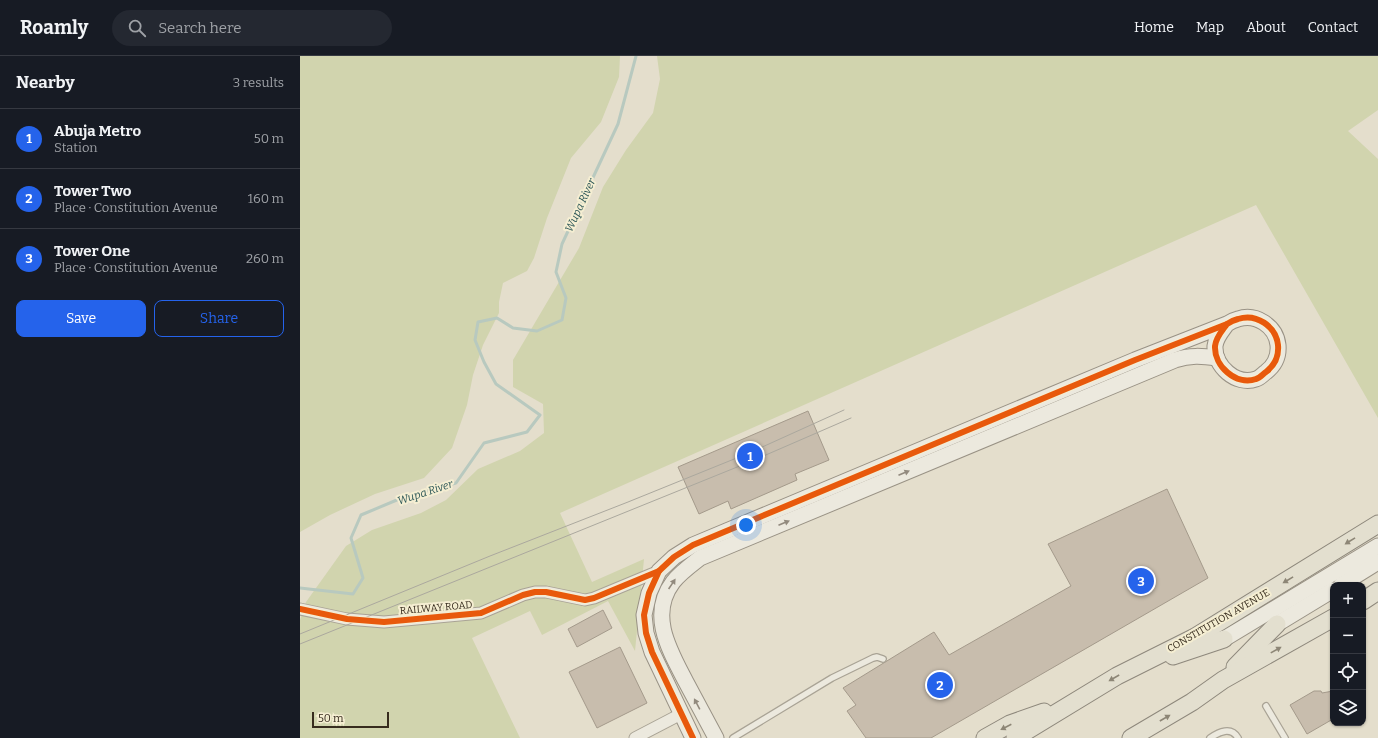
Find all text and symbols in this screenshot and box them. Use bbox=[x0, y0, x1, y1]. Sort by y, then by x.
search box bbox=[112, 10, 392, 46]
text: Roamly bbox=[20, 16, 88, 39]
icon: search bbox=[126, 17, 148, 39]
text: Search here bbox=[158, 19, 242, 37]
text: Home bbox=[1134, 19, 1174, 36]
text: Map bbox=[1196, 19, 1224, 36]
text: About bbox=[1246, 19, 1286, 36]
text: Contact bbox=[1308, 19, 1358, 36]
text: Nearby bbox=[16, 72, 75, 93]
text: 3 results bbox=[233, 75, 284, 90]
text: Abuja Metro bbox=[54, 122, 141, 140]
text: 1 bbox=[26, 131, 32, 146]
text: 50 m bbox=[254, 131, 284, 146]
text: Station bbox=[54, 140, 98, 155]
water label: Wupa River bbox=[562, 176, 599, 234]
text: Tower Two bbox=[54, 182, 131, 200]
text: 2 bbox=[25, 191, 33, 206]
text: 160 m bbox=[248, 191, 284, 206]
text: Place · Constitution Avenue bbox=[54, 200, 218, 215]
text: Tower One bbox=[54, 242, 130, 260]
text: 3 bbox=[25, 251, 33, 266]
text: 260 m bbox=[246, 251, 284, 266]
text: Place · Constitution Avenue bbox=[54, 260, 218, 275]
button: Save bbox=[16, 300, 146, 337]
button: Share bbox=[154, 300, 284, 337]
pin: 1 bbox=[737, 441, 763, 471]
one-way arrow bbox=[899, 469, 911, 475]
water label: Wupa River bbox=[396, 477, 455, 508]
your location bbox=[736, 515, 756, 535]
one-way arrow bbox=[779, 520, 790, 526]
one-way arrow bbox=[1344, 538, 1356, 545]
pin: 3 bbox=[1128, 566, 1154, 596]
one-way arrow bbox=[1282, 576, 1294, 583]
one-way arrow bbox=[669, 579, 676, 590]
map controls bbox=[1330, 582, 1366, 726]
button: + bbox=[1330, 582, 1366, 618]
street label: CONSTITUTION AVENUE bbox=[1165, 587, 1272, 655]
street label: RAILWAY ROAD bbox=[399, 599, 473, 617]
button: − bbox=[1330, 618, 1366, 654]
one-way arrow bbox=[1270, 647, 1282, 654]
button: locate bbox=[1330, 654, 1366, 690]
pin: 2 bbox=[927, 670, 953, 700]
one-way arrow bbox=[1108, 674, 1120, 681]
button: layers bbox=[1330, 690, 1366, 726]
one-way arrow bbox=[694, 698, 701, 710]
scale bar bbox=[312, 710, 389, 729]
text: 50 m bbox=[318, 712, 344, 725]
one-way arrow bbox=[1159, 714, 1171, 721]
one-way arrow bbox=[1000, 723, 1011, 730]

